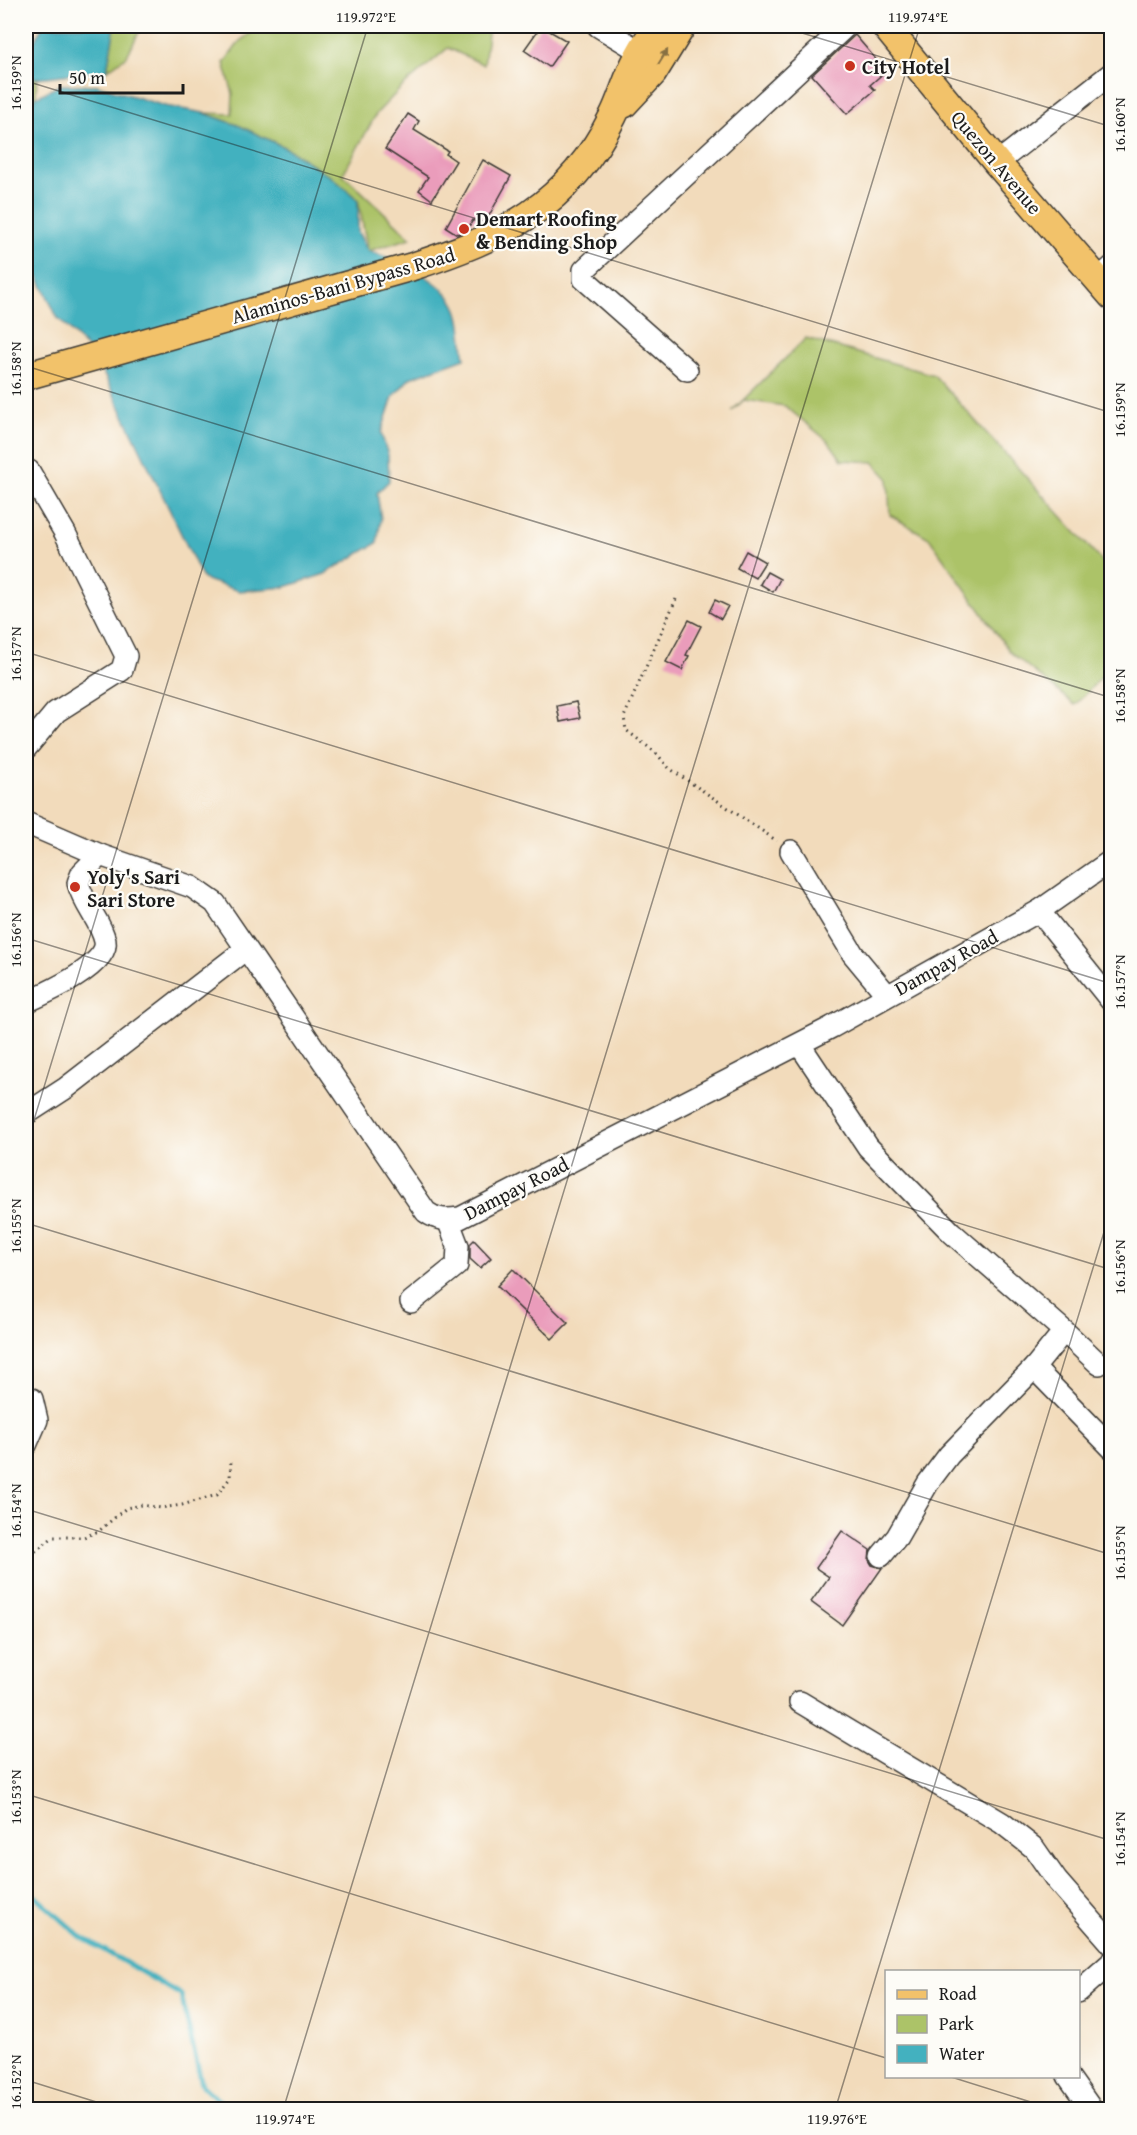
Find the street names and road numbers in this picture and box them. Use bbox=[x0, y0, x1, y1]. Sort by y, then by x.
street label: Quezon Avenue bbox=[945, 103, 1049, 221]
street label: Alaminos-Bani Bypass Road bbox=[228, 239, 458, 331]
street label: Dampay Road bbox=[889, 921, 1003, 1002]
street label: Dampay Road bbox=[458, 1149, 574, 1227]

